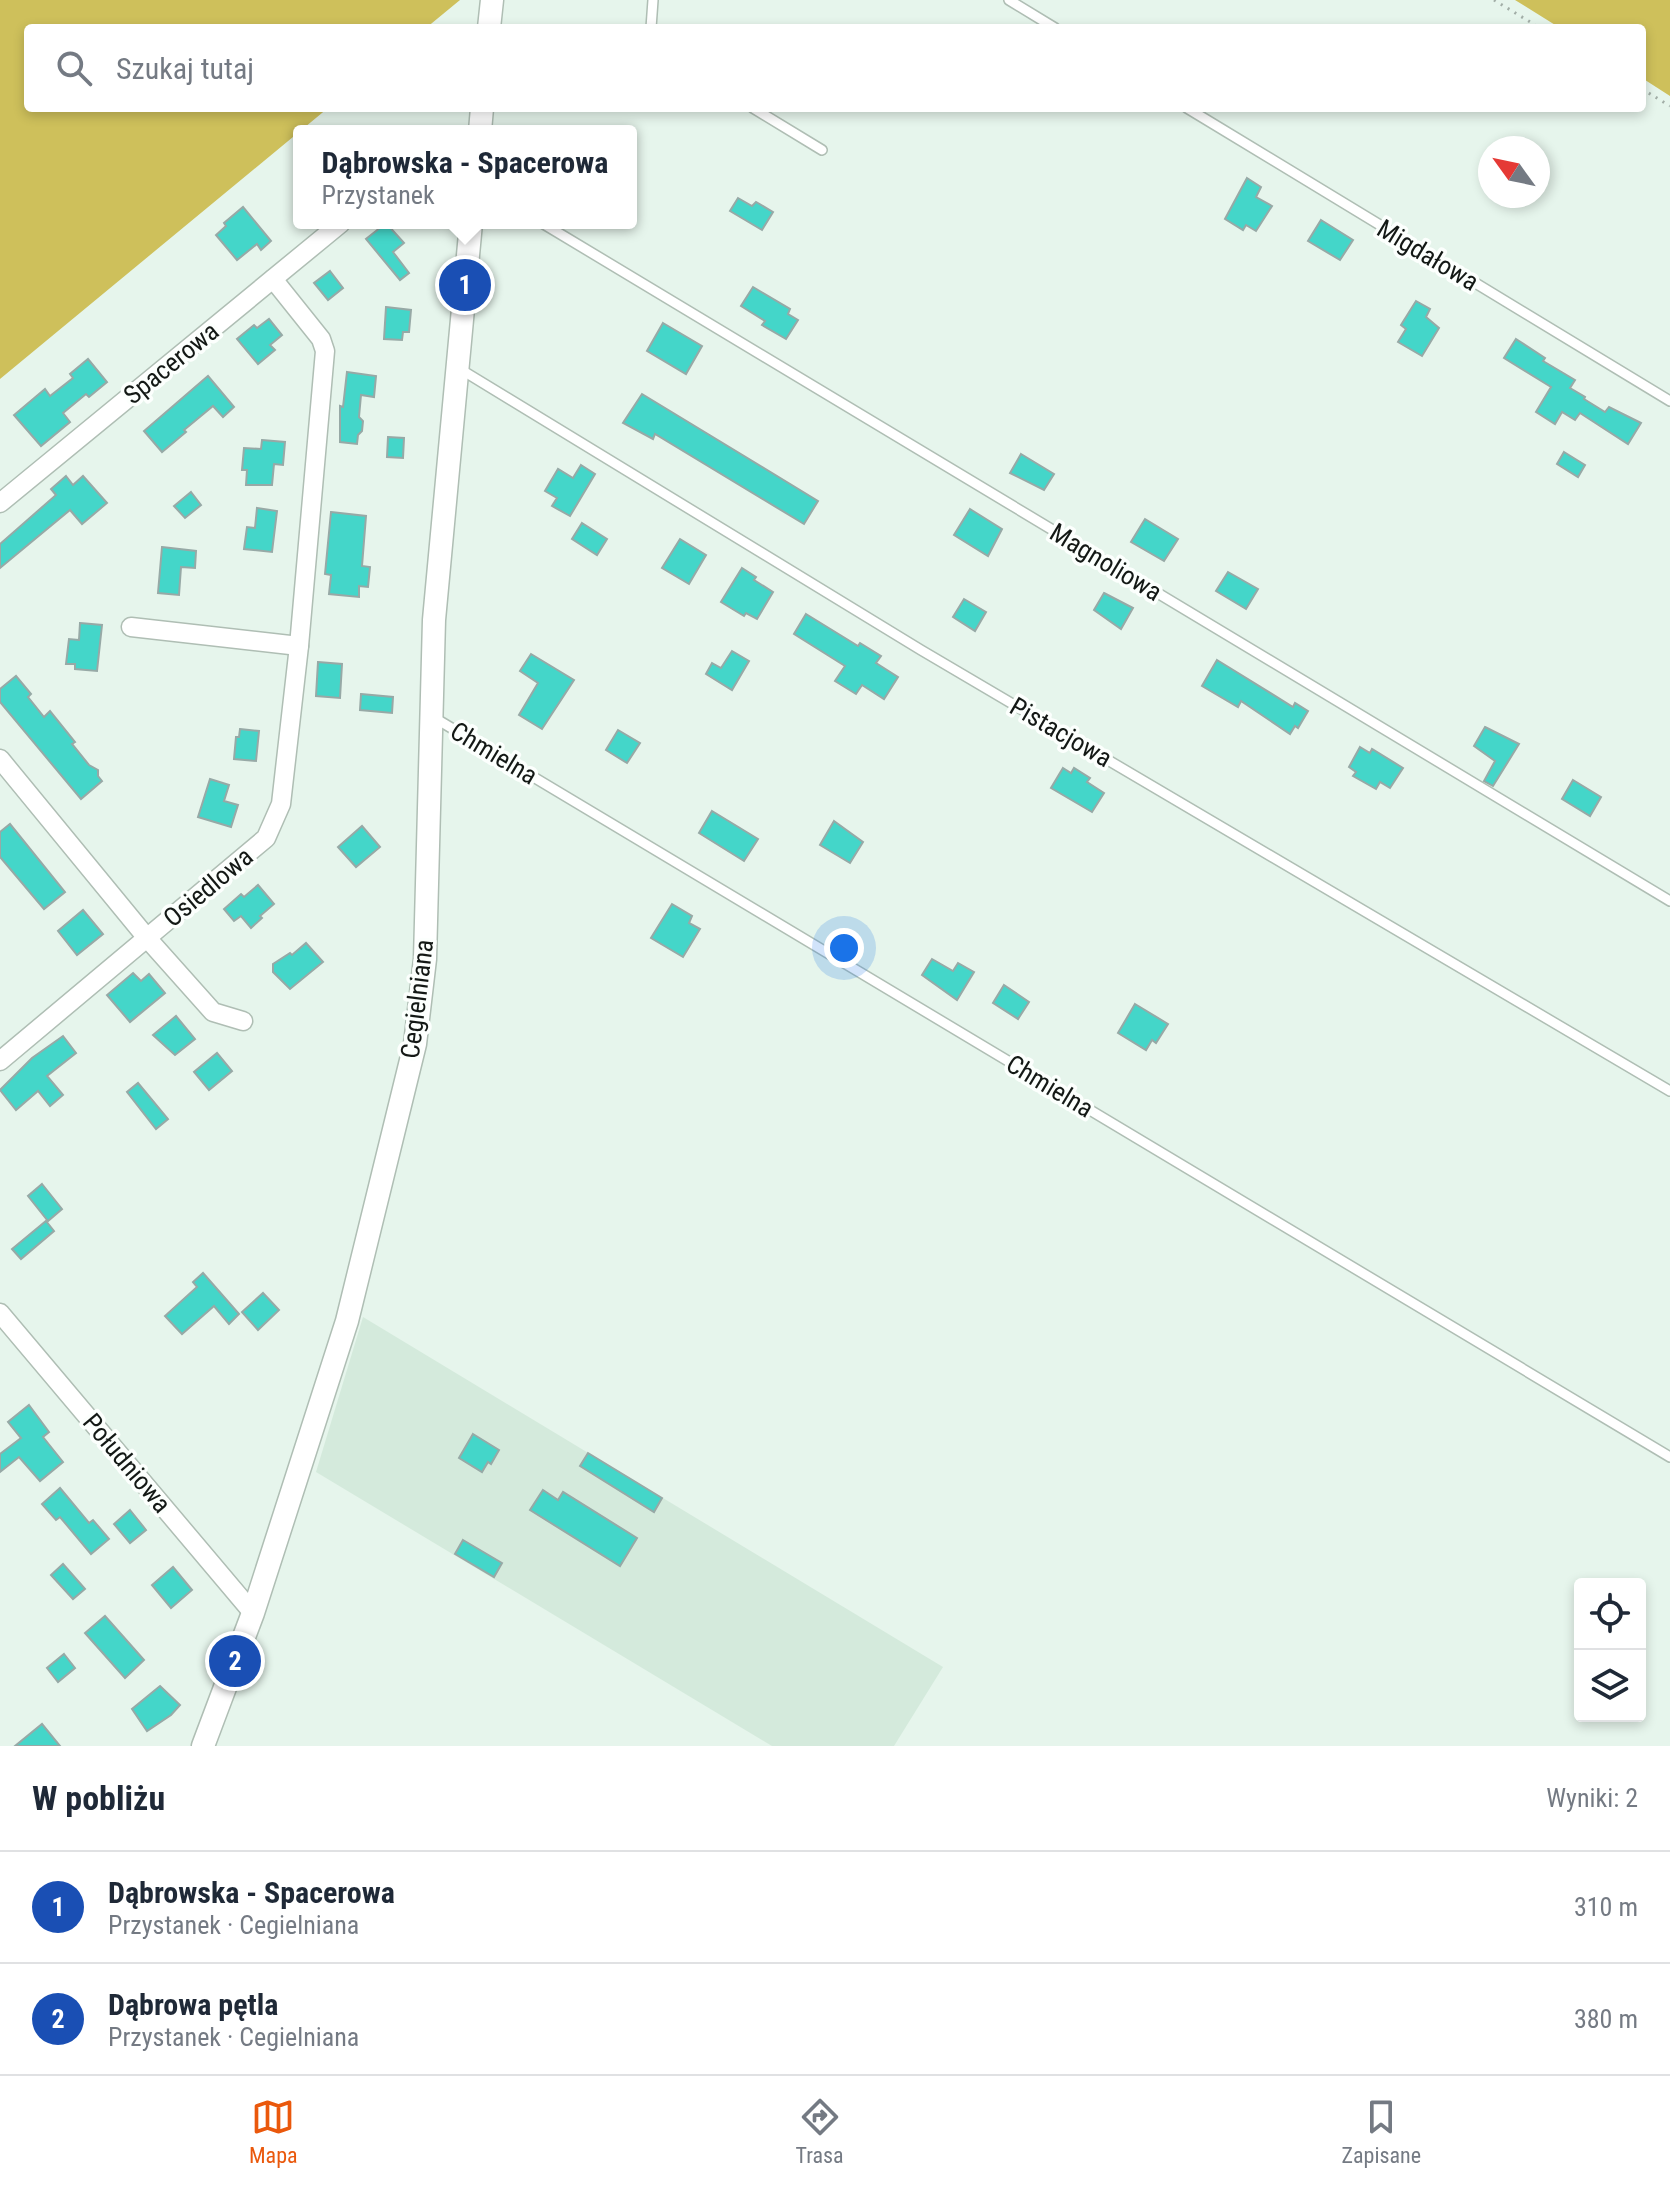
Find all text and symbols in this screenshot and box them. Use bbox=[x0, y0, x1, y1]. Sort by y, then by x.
search box bbox=[24, 24, 1646, 112]
icon: search bbox=[52, 46, 96, 90]
text: Szukaj tutaj bbox=[116, 51, 254, 86]
popup bbox=[293, 125, 637, 229]
north arrow bbox=[1478, 136, 1550, 208]
text: Dąbrowska - Spacerowa bbox=[322, 145, 608, 180]
text: Przystanek bbox=[322, 180, 435, 210]
street label: Migdałowa bbox=[1372, 213, 1484, 297]
pin: 1 bbox=[439, 255, 491, 315]
street label: Spacerowa bbox=[118, 316, 224, 410]
street label: Magnoliowa bbox=[1045, 517, 1167, 607]
street label: Pistacjowa bbox=[1005, 691, 1117, 773]
street label: Chmielna bbox=[445, 715, 543, 791]
street label: Osiedlowa bbox=[157, 841, 259, 933]
your location bbox=[824, 928, 864, 968]
street label: Cegielniana bbox=[395, 938, 439, 1060]
street label: Chmielna bbox=[1001, 1048, 1099, 1124]
street label: Południowa bbox=[77, 1407, 177, 1519]
map controls bbox=[1574, 1578, 1646, 1722]
button: locate bbox=[1574, 1578, 1646, 1650]
pin: 2 bbox=[209, 1631, 261, 1691]
button: layers bbox=[1574, 1650, 1646, 1722]
text: W pobliżu bbox=[32, 1778, 165, 1818]
text: Wyniki: 2 bbox=[1546, 1783, 1638, 1813]
text: Dąbrowska - Spacerowa bbox=[108, 1875, 395, 1910]
text: 1 bbox=[51, 1892, 65, 1922]
text: 310 m bbox=[1574, 1892, 1638, 1922]
text: Przystanek · Cegielniana bbox=[108, 1910, 359, 1940]
text: Dąbrowa pętla bbox=[108, 1987, 278, 2022]
text: 2 bbox=[51, 2004, 65, 2034]
text: 380 m bbox=[1574, 2004, 1638, 2034]
text: Przystanek · Cegielniana bbox=[108, 2022, 359, 2052]
tab: Mapa bbox=[249, 2095, 298, 2168]
tab: Trasa bbox=[796, 2095, 844, 2168]
tab: Zapisane bbox=[1342, 2095, 1421, 2168]

